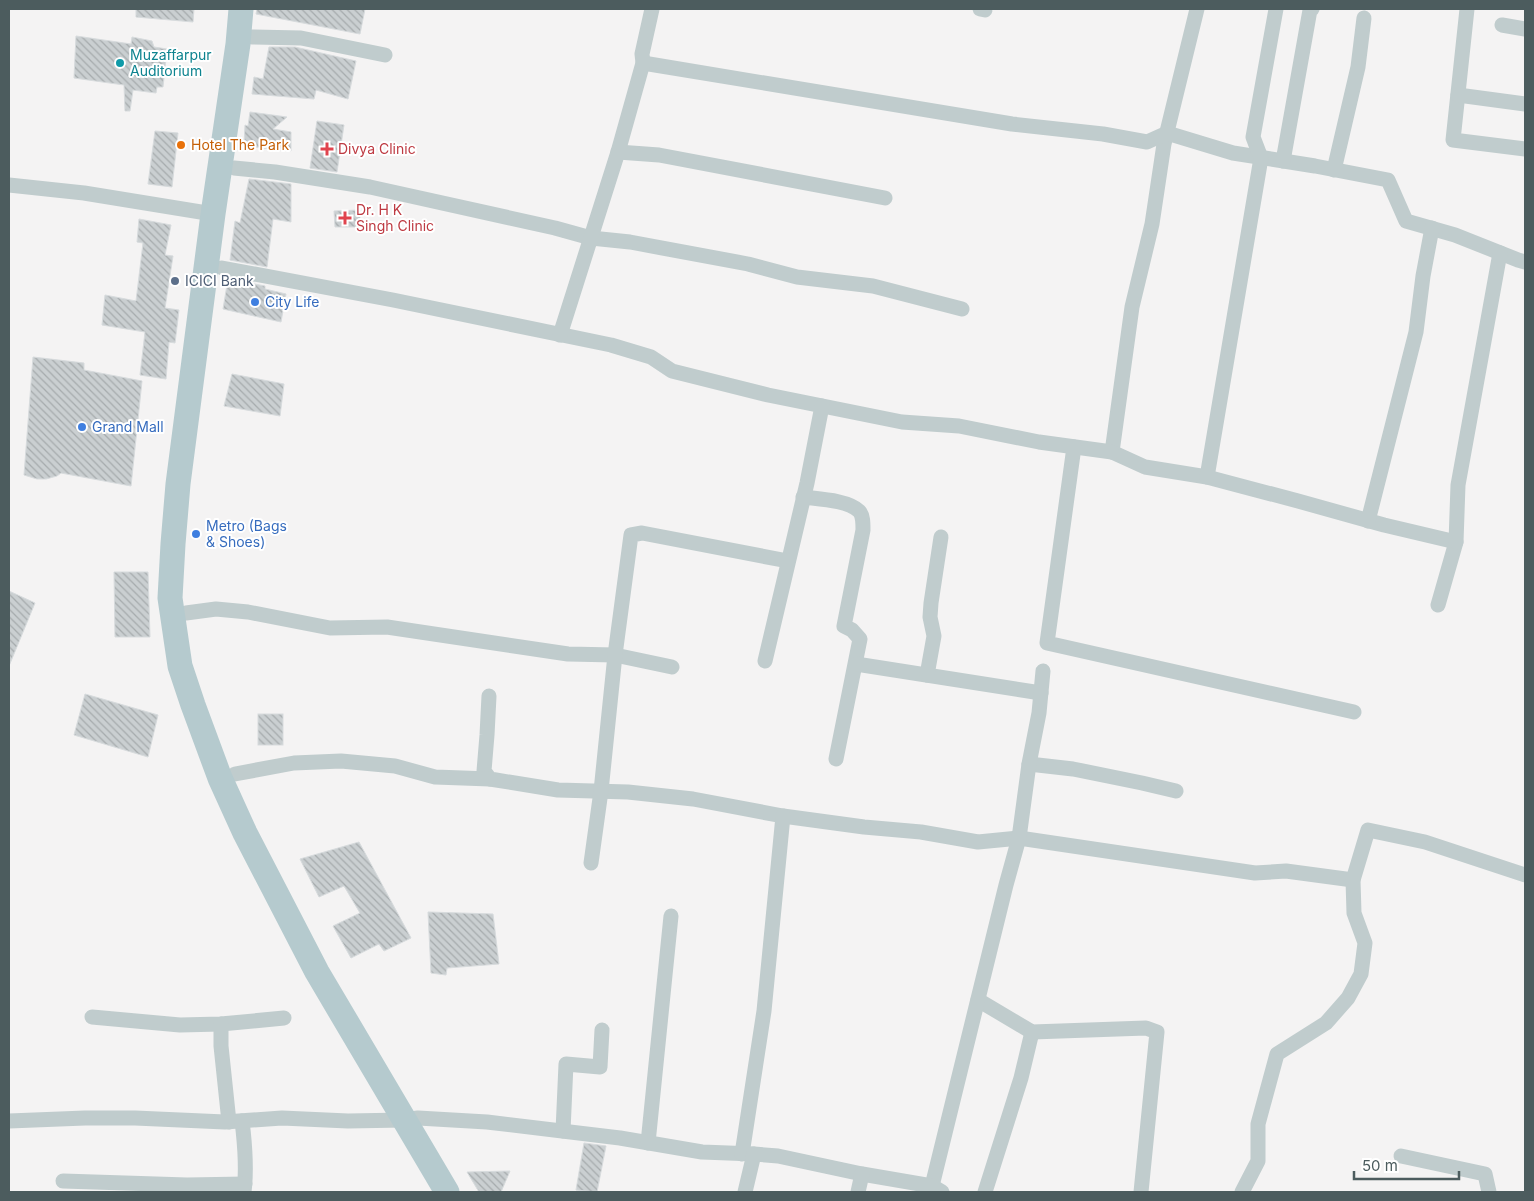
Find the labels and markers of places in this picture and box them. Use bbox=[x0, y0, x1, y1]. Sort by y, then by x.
place label: Muzaffarpur Auditorium bbox=[130, 46, 212, 79]
marker: Muzaffarpur Auditorium bbox=[114, 57, 126, 69]
place label: Hotel The Park bbox=[191, 136, 289, 153]
marker: Hotel The Park bbox=[175, 139, 187, 151]
place label: Divya Clinic bbox=[338, 140, 416, 157]
marker: Divya Clinic bbox=[320, 142, 334, 156]
place label: Dr. H K Singh Clinic bbox=[356, 201, 434, 234]
marker: Dr. H K Singh Clinic bbox=[338, 211, 352, 225]
place label: ICICI Bank bbox=[185, 272, 254, 289]
marker: ICICI Bank bbox=[169, 275, 181, 287]
place label: City Life bbox=[265, 293, 320, 310]
marker: City Life bbox=[249, 296, 261, 308]
place label: Grand Mall bbox=[92, 418, 164, 435]
marker: Grand Mall bbox=[76, 421, 88, 433]
place label: Metro (Bags & Shoes) bbox=[206, 517, 287, 550]
marker: Metro (Bags & Shoes) bbox=[190, 528, 202, 540]

